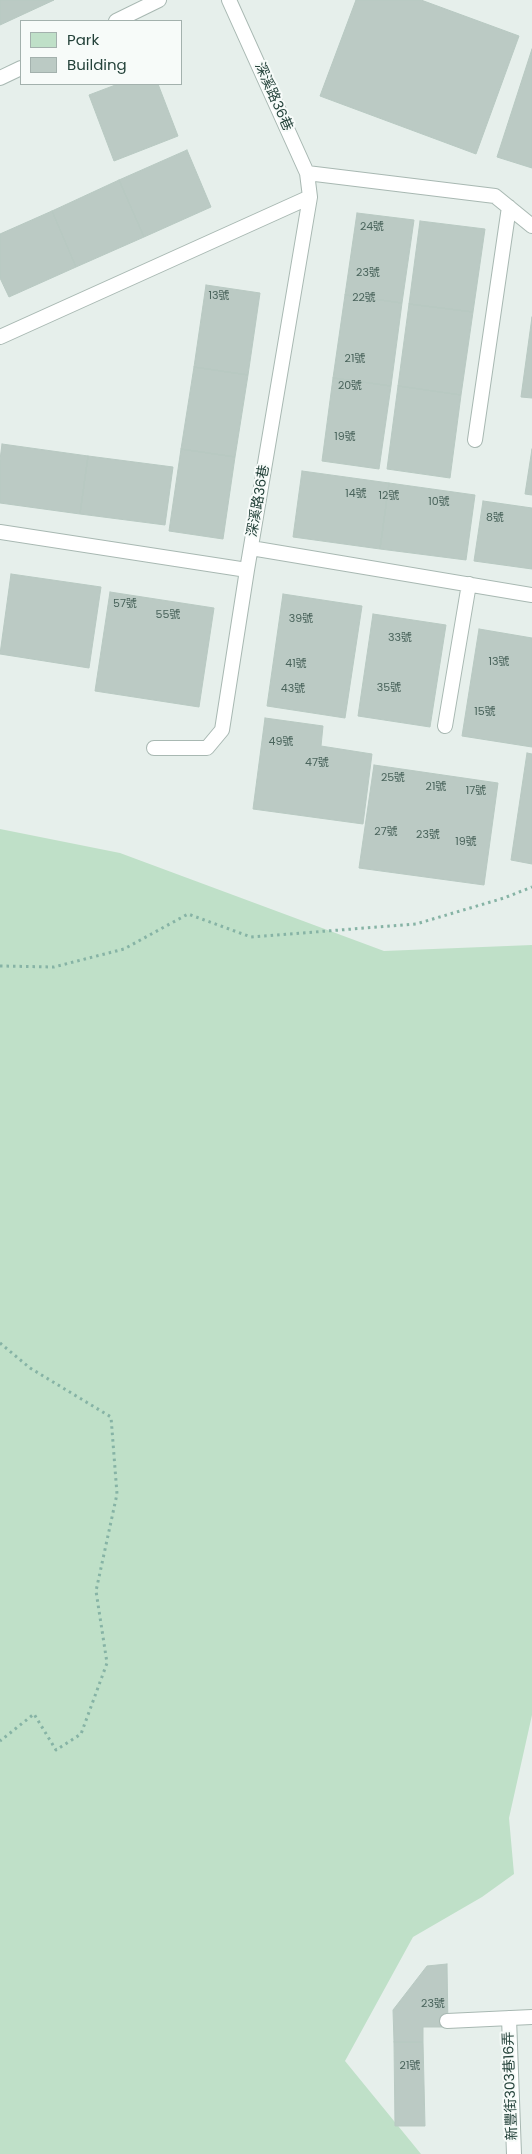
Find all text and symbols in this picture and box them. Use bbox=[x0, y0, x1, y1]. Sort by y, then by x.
legend bbox=[20, 20, 182, 85]
text: Park bbox=[67, 29, 99, 50]
text: Building bbox=[67, 54, 127, 75]
street label: 深溪路36巷 bbox=[250, 60, 296, 134]
house number: 24號 bbox=[360, 220, 384, 234]
house number: 23號 bbox=[356, 266, 380, 280]
house number: 13號 bbox=[209, 289, 229, 303]
house number: 22號 bbox=[352, 291, 376, 305]
house number: 21號 bbox=[345, 352, 365, 366]
house number: 20號 bbox=[338, 379, 362, 393]
house number: 19號 bbox=[334, 430, 356, 444]
street label: 深溪路36巷 bbox=[244, 464, 274, 538]
house number: 14號 bbox=[345, 487, 367, 501]
house number: 12號 bbox=[379, 489, 399, 503]
house number: 10號 bbox=[428, 495, 450, 509]
house number: 8號 bbox=[486, 511, 504, 525]
house number: 57號 bbox=[113, 597, 137, 611]
house number: 55號 bbox=[156, 608, 180, 622]
house number: 39號 bbox=[289, 612, 313, 626]
house number: 33號 bbox=[388, 631, 412, 645]
house number: 13號 bbox=[489, 655, 509, 669]
house number: 41號 bbox=[285, 657, 307, 671]
house number: 35號 bbox=[377, 681, 401, 695]
house number: 43號 bbox=[281, 682, 305, 696]
house number: 15號 bbox=[474, 705, 496, 719]
house number: 49號 bbox=[269, 735, 293, 749]
house number: 47號 bbox=[305, 756, 329, 770]
house number: 25號 bbox=[381, 771, 405, 785]
house number: 21號 bbox=[426, 780, 446, 794]
house number: 17號 bbox=[466, 784, 486, 798]
house number: 27號 bbox=[374, 825, 398, 839]
house number: 23號 bbox=[416, 828, 440, 842]
house number: 19號 bbox=[455, 835, 477, 849]
house number: 23號 bbox=[421, 1997, 445, 2011]
street label: 新豐街303巷16弄 bbox=[501, 2031, 521, 2141]
house number: 21號 bbox=[400, 2059, 420, 2073]

